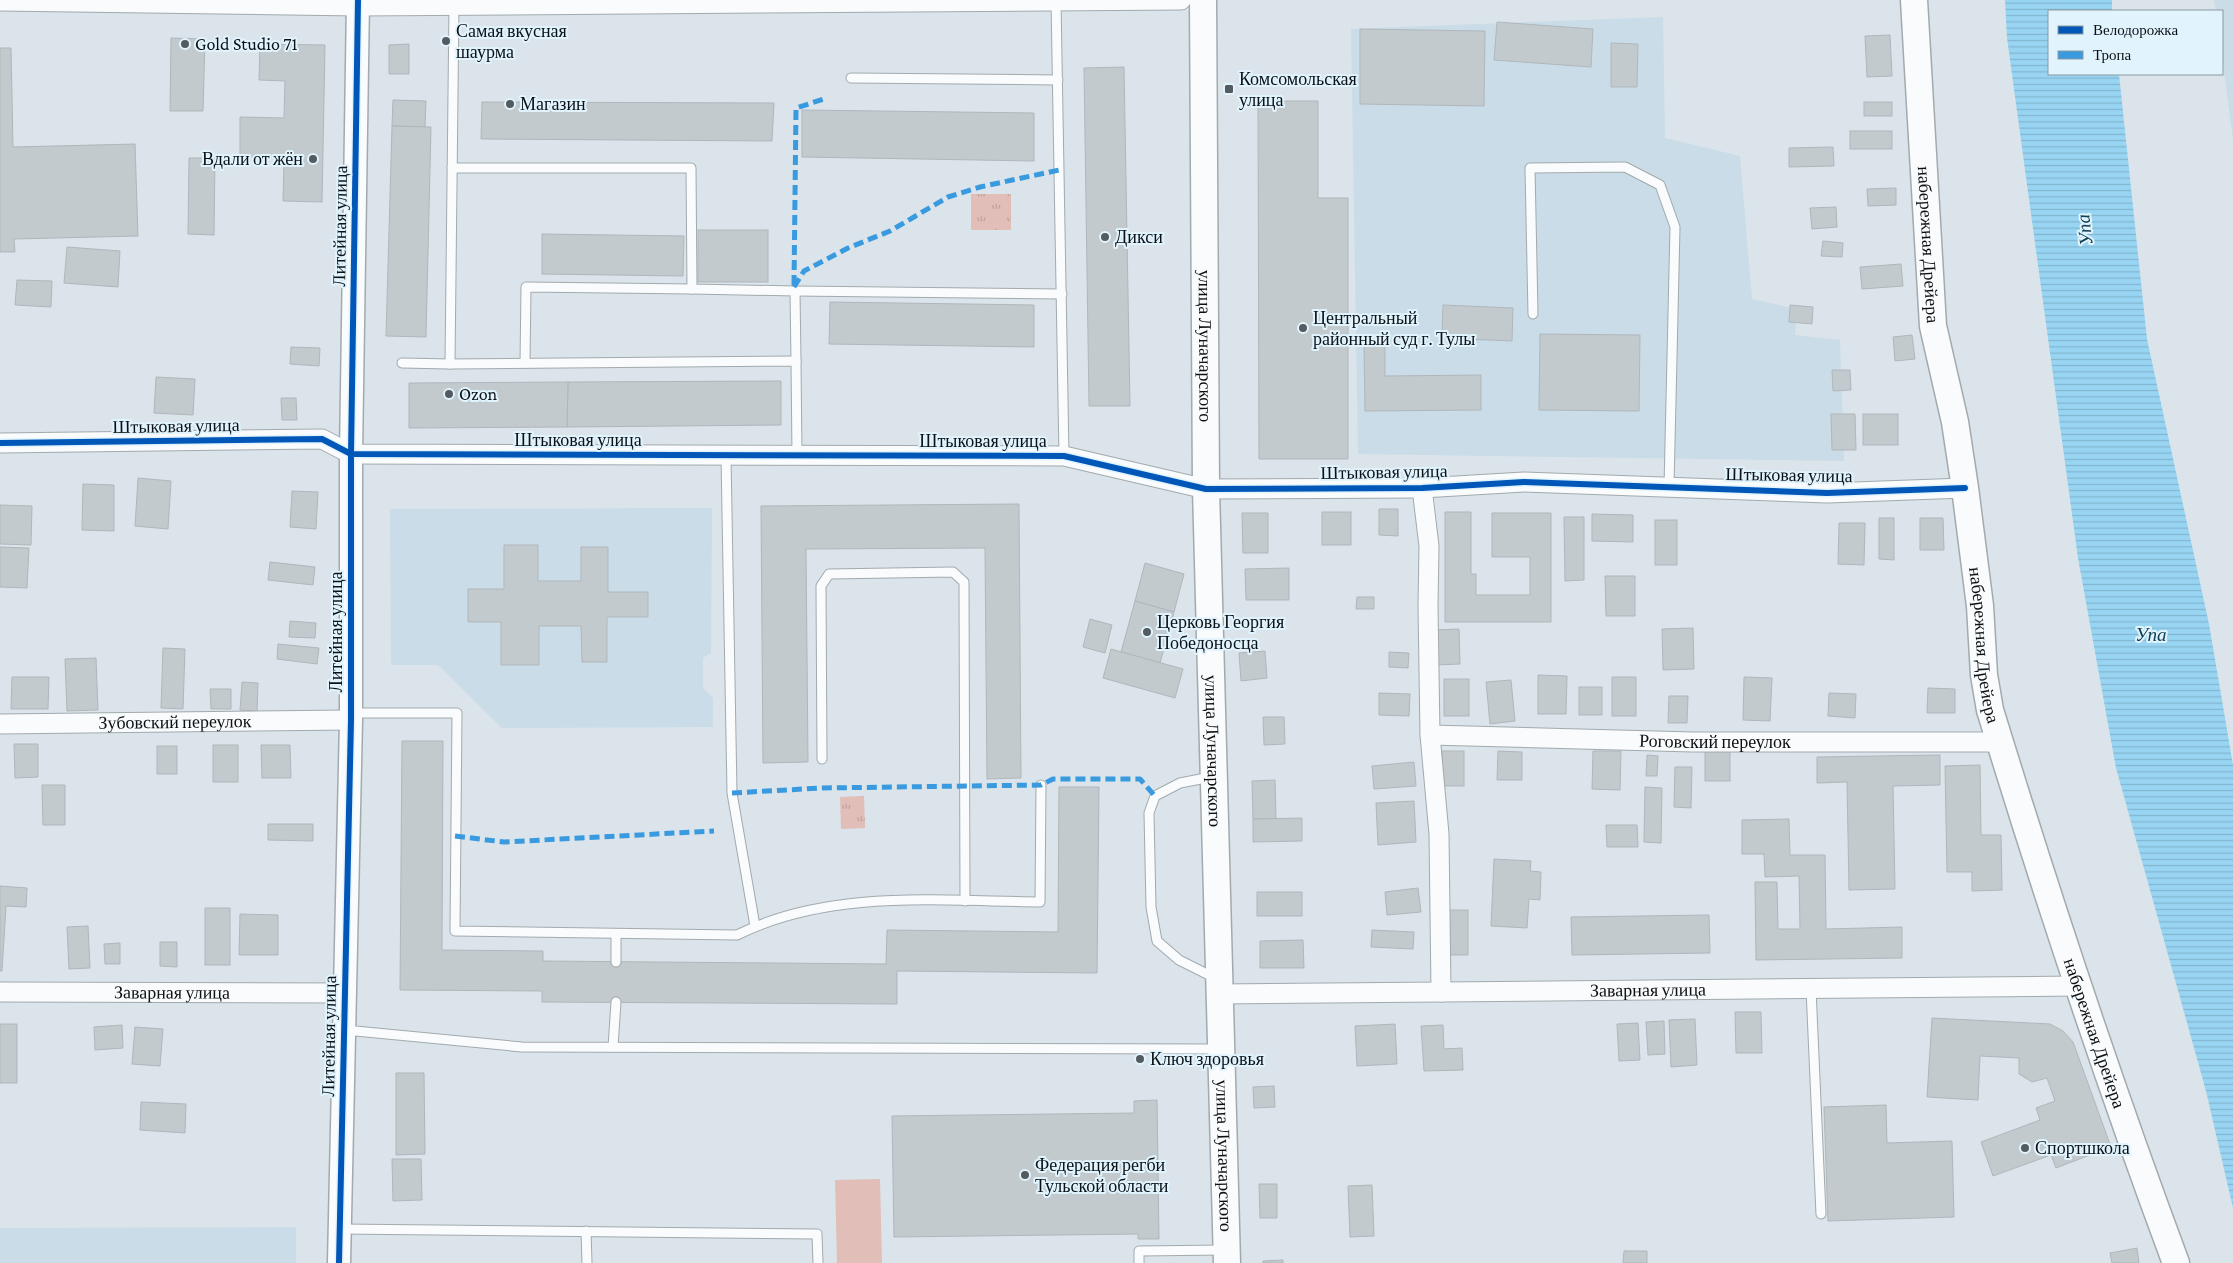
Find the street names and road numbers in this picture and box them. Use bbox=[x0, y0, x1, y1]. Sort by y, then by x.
street label: Литейная улица bbox=[329, 165, 351, 287]
street label: набережная Дрейера bbox=[1914, 166, 1943, 324]
street label: улица Луначарского bbox=[1195, 270, 1216, 422]
street label: Штыковая улица bbox=[112, 415, 240, 437]
street label: Штыковая улица bbox=[514, 430, 642, 450]
street label: Штыковая улица bbox=[919, 431, 1047, 451]
street label: Штыковая улица bbox=[1320, 461, 1448, 483]
street label: Штыковая улица bbox=[1725, 464, 1853, 486]
street label: набережная Дрейера bbox=[1965, 566, 2003, 726]
street label: Литейная улица bbox=[326, 571, 346, 693]
street label: улица Луначарского bbox=[1201, 674, 1225, 827]
street label: Зубовский переулок bbox=[98, 711, 252, 733]
street label: Роговский переулок bbox=[1639, 731, 1791, 752]
street label: набережная Дрейера bbox=[2060, 956, 2129, 1111]
street label: Литейная улица bbox=[318, 975, 340, 1097]
street label: Заварная улица bbox=[1590, 979, 1706, 1001]
street label: Заварная улица bbox=[114, 982, 230, 1003]
street label: улица Луначарского bbox=[1212, 1079, 1236, 1232]

